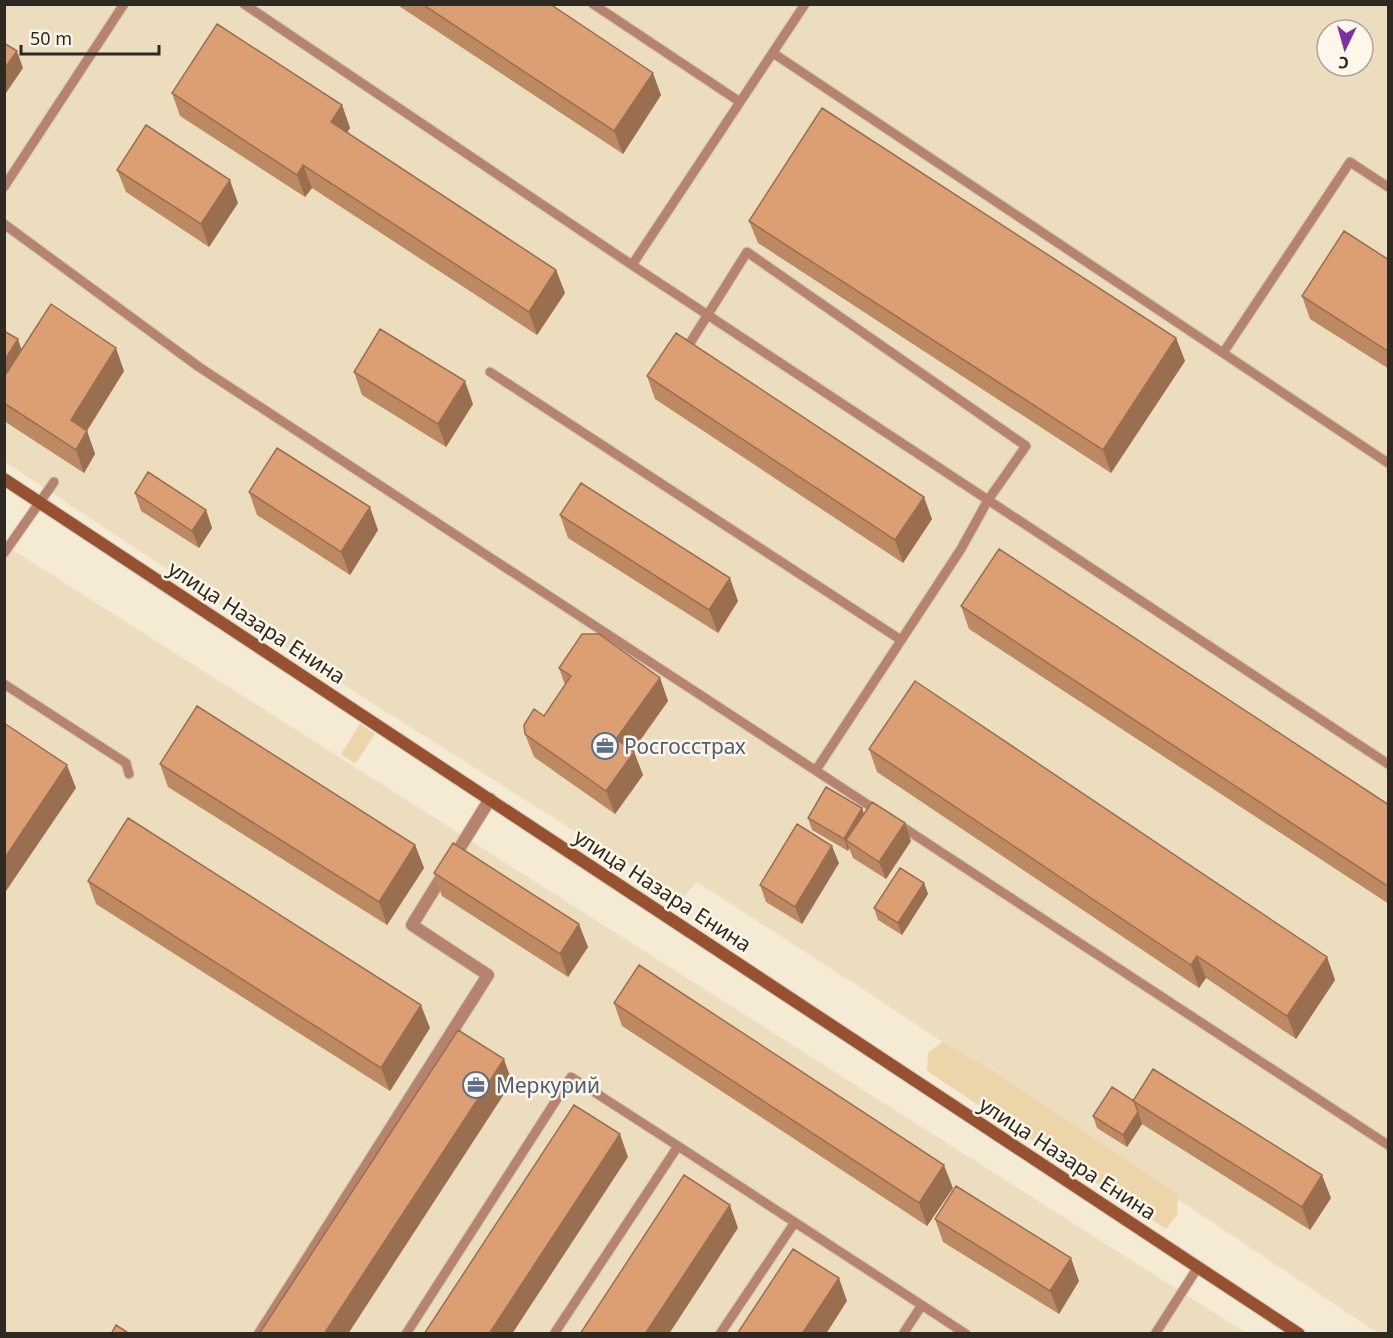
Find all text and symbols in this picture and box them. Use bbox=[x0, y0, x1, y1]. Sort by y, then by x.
scale bar bbox=[21, 18, 159, 56]
north arrow bbox=[1315, 18, 1375, 78]
text: 50 m bbox=[30, 26, 72, 50]
text: С bbox=[1338, 52, 1350, 74]
street label: улица Назара Енина bbox=[163, 554, 351, 690]
office icon: Росгосстрах bbox=[590, 731, 620, 761]
place label: Росгосстрах bbox=[624, 732, 746, 760]
street label: улица Назара Енина bbox=[569, 822, 757, 958]
office icon: Меркурий bbox=[461, 1070, 491, 1100]
place label: Меркурий bbox=[496, 1071, 600, 1099]
street label: улица Назара Енина bbox=[974, 1090, 1162, 1226]

